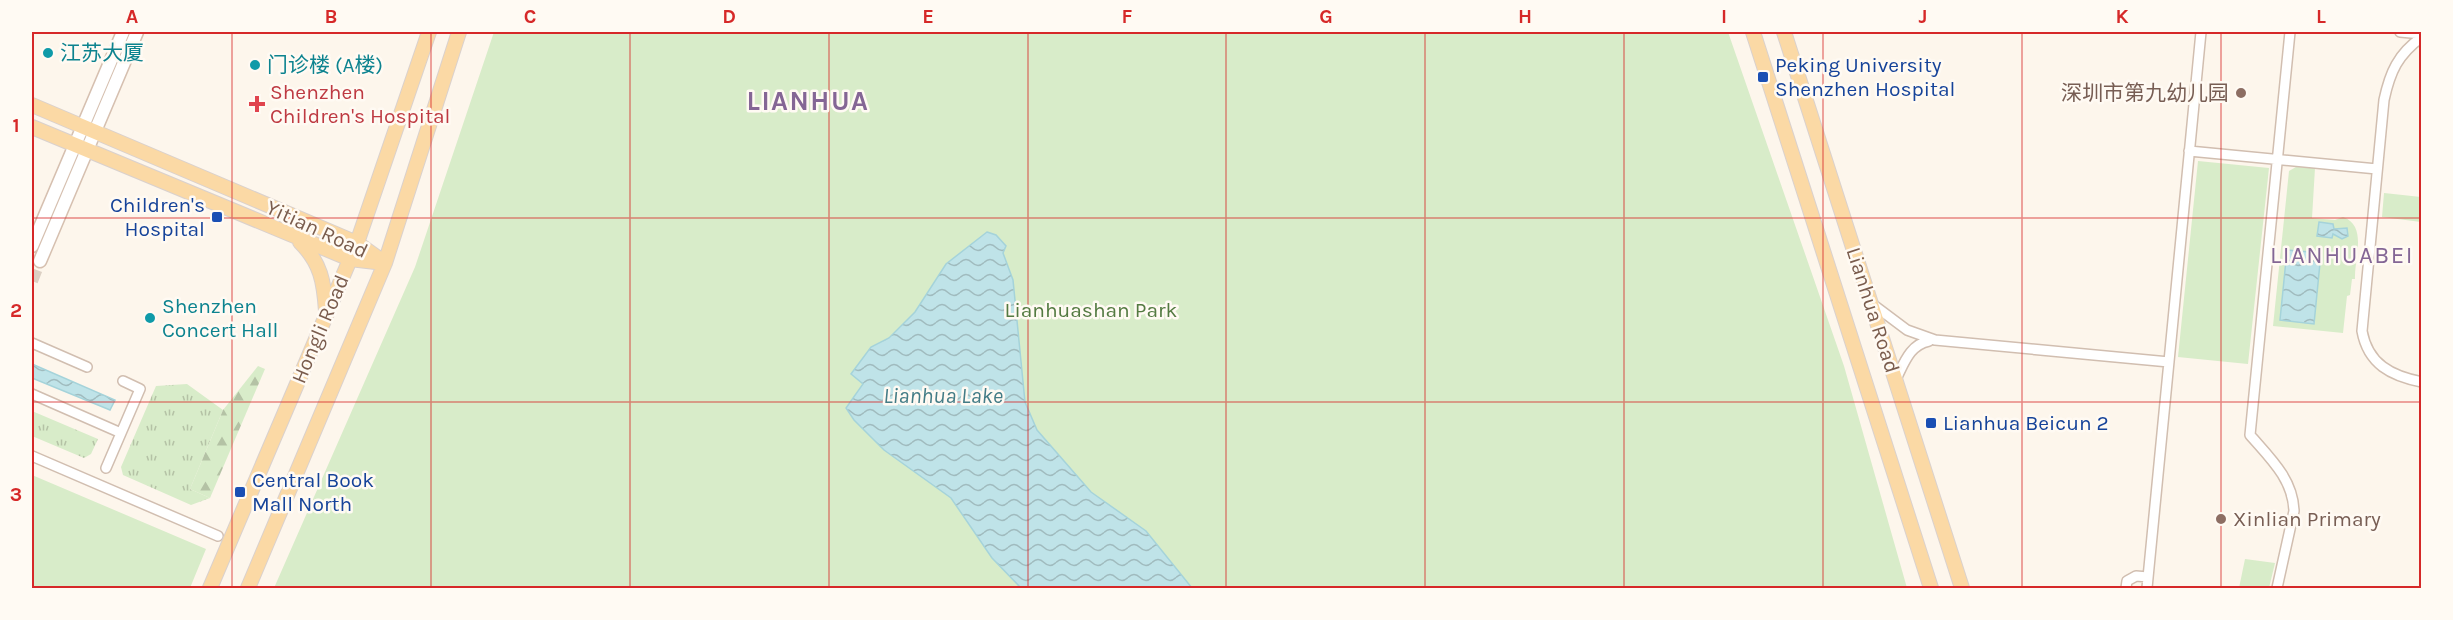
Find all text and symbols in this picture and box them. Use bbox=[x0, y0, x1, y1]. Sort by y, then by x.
text: A bbox=[126, 5, 139, 28]
text: B bbox=[325, 5, 337, 28]
text: C bbox=[524, 5, 536, 28]
text: D bbox=[722, 5, 736, 28]
text: E bbox=[922, 5, 934, 28]
text: F bbox=[1122, 5, 1133, 28]
text: G bbox=[1319, 5, 1333, 28]
text: H bbox=[1518, 5, 1532, 28]
text: I bbox=[1721, 5, 1727, 28]
text: J bbox=[1919, 5, 1927, 28]
text: K bbox=[2115, 5, 2129, 28]
text: L bbox=[2316, 5, 2326, 28]
place label: 江苏大厦 bbox=[60, 41, 144, 65]
marker: 江苏大厦 bbox=[41, 46, 55, 60]
place label: 门诊楼 (A楼) bbox=[267, 53, 383, 77]
place label: Peking University Shenzhen Hospital bbox=[1775, 53, 1955, 101]
marker: 门诊楼 (A楼) bbox=[248, 58, 262, 72]
marker: Peking University Shenzhen Hospital bbox=[1756, 70, 1770, 84]
place label: Shenzhen Children's Hospital bbox=[270, 80, 450, 128]
place label: 深圳市第九幼儿园 bbox=[2061, 81, 2229, 105]
district label: LIANHUA bbox=[747, 85, 869, 117]
marker: 深圳市第九幼儿园 bbox=[2234, 86, 2248, 100]
marker: Shenzhen Children's Hospital bbox=[248, 95, 266, 113]
text: 1 bbox=[12, 114, 20, 137]
place label: Children's Hospital bbox=[110, 193, 205, 241]
street label: Yitian Road bbox=[262, 195, 372, 263]
marker: Children's Hospital bbox=[210, 210, 224, 224]
district label: LIANHUABEI bbox=[2270, 241, 2414, 269]
street label: Lianhua Road bbox=[1841, 244, 1905, 376]
street label: Hongli Road bbox=[286, 271, 354, 387]
place label: Shenzhen Concert Hall bbox=[162, 294, 278, 342]
park label: Lianhuashan Park bbox=[1005, 298, 1178, 322]
text: 2 bbox=[10, 299, 22, 322]
marker: Shenzhen Concert Hall bbox=[143, 311, 157, 325]
water label: Lianhua Lake bbox=[883, 383, 1003, 409]
place label: Lianhua Beicun 2 bbox=[1943, 411, 2109, 435]
marker: Lianhua Beicun 2 bbox=[1924, 416, 1938, 430]
place label: Central Book Mall North bbox=[252, 468, 374, 516]
text: 3 bbox=[10, 483, 22, 506]
marker: Central Book Mall North bbox=[233, 485, 247, 499]
place label: Xinlian Primary bbox=[2233, 507, 2381, 531]
marker: Xinlian Primary bbox=[2214, 512, 2228, 526]

